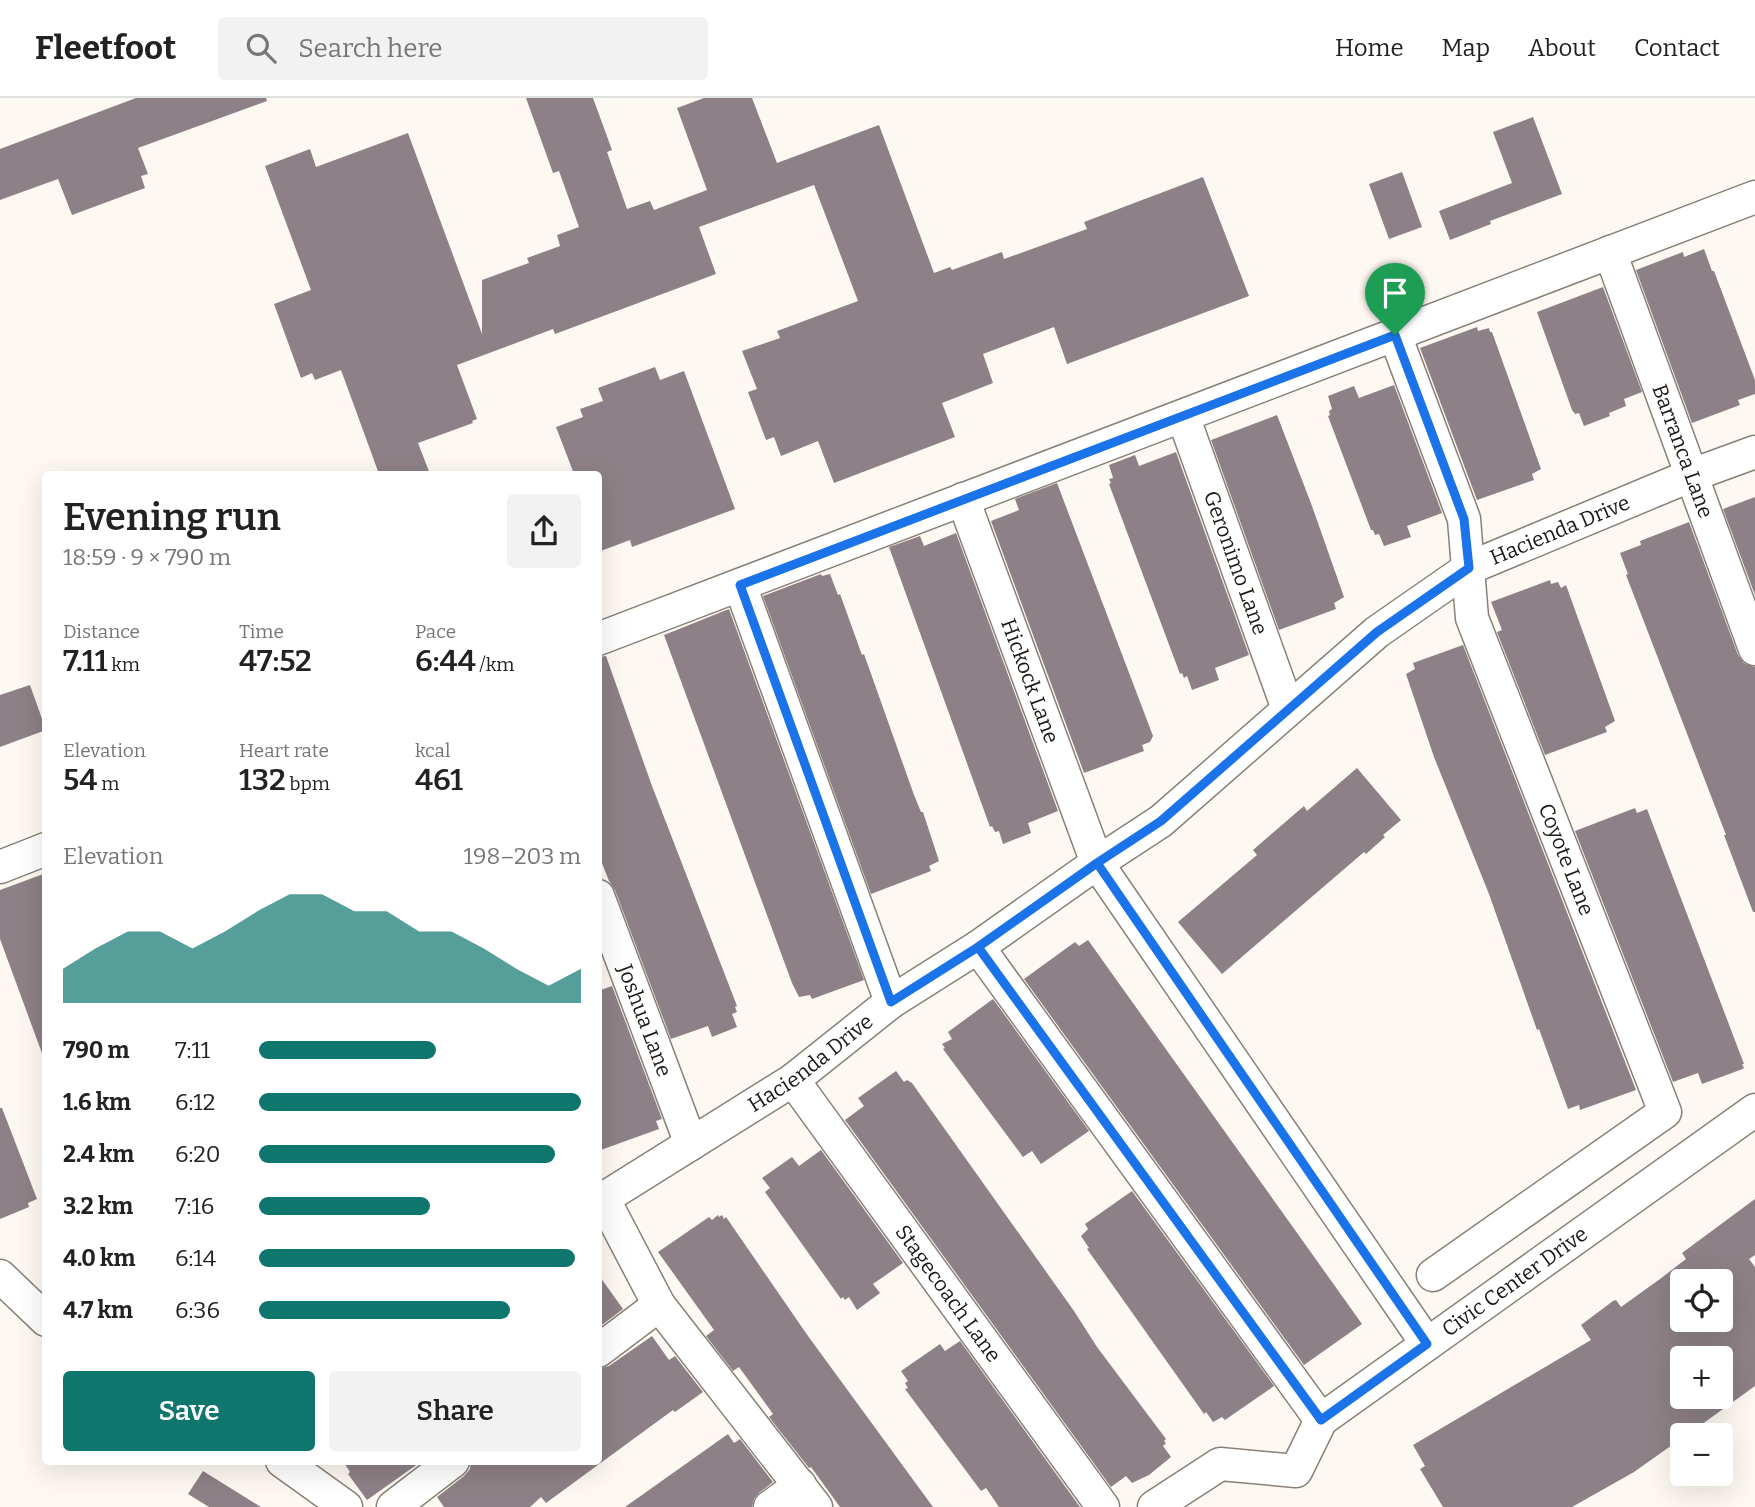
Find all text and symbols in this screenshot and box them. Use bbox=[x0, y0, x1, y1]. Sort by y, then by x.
search box bbox=[218, 17, 708, 80]
text: Fleetfoot bbox=[35, 28, 176, 68]
icon: search bbox=[242, 29, 280, 67]
text: Search here bbox=[298, 33, 443, 64]
text: Home bbox=[1335, 34, 1404, 62]
text: Map bbox=[1442, 34, 1490, 62]
text: About bbox=[1528, 34, 1596, 62]
text: Contact bbox=[1634, 34, 1720, 62]
pin bbox=[1365, 263, 1425, 335]
icon: arrive bbox=[1376, 274, 1414, 312]
street label: Barranca Lane bbox=[1646, 381, 1719, 522]
street label: Geronimo Lane bbox=[1198, 487, 1273, 638]
street label: Hacienda Drive bbox=[1486, 489, 1634, 571]
text: Evening run bbox=[63, 494, 281, 540]
button: share bbox=[507, 494, 581, 568]
text: 18:59 · 9 × 790 m bbox=[63, 543, 231, 571]
street label: Hickock Lane bbox=[995, 615, 1065, 747]
text: Distance bbox=[63, 620, 140, 643]
text: Time bbox=[239, 620, 284, 643]
text: Pace bbox=[415, 620, 456, 643]
text: 7.11 bbox=[63, 643, 107, 679]
text: 47:52 bbox=[239, 643, 312, 679]
text: 6:44 bbox=[415, 643, 476, 679]
text: km bbox=[107, 653, 140, 676]
text: /km bbox=[476, 653, 514, 676]
text: Elevation bbox=[63, 739, 146, 762]
text: Heart rate bbox=[239, 739, 329, 762]
text: kcal bbox=[415, 739, 450, 762]
text: 54 bbox=[63, 762, 97, 798]
text: 132 bbox=[239, 762, 286, 798]
text: 461 bbox=[415, 762, 463, 798]
text: m bbox=[97, 772, 119, 795]
text: bpm bbox=[286, 772, 330, 795]
street label: Coyote Lane bbox=[1533, 800, 1600, 919]
text: Elevation bbox=[63, 842, 163, 870]
text: 198–203 m bbox=[464, 842, 581, 870]
street label: Joshua Lane bbox=[611, 960, 678, 1080]
street label: Hacienda Drive bbox=[743, 1008, 878, 1118]
text: 790 m bbox=[63, 1036, 129, 1064]
text: 7:11 bbox=[175, 1036, 210, 1064]
text: 1.6 km bbox=[63, 1088, 131, 1116]
text: 6:12 bbox=[175, 1088, 215, 1116]
text: 2.4 km bbox=[63, 1140, 134, 1168]
text: 6:20 bbox=[175, 1140, 221, 1168]
text: 3.2 km bbox=[63, 1192, 133, 1220]
text: 7:16 bbox=[175, 1192, 214, 1220]
street label: Stagecoach Lane bbox=[890, 1220, 1007, 1367]
street label: Civic Center Drive bbox=[1437, 1221, 1593, 1342]
text: 4.0 km bbox=[63, 1244, 135, 1272]
text: 6:14 bbox=[175, 1244, 216, 1272]
map controls bbox=[1670, 1269, 1733, 1486]
button: locate bbox=[1670, 1269, 1733, 1332]
text: 4.7 km bbox=[63, 1296, 133, 1324]
text: 6:36 bbox=[175, 1296, 220, 1324]
button: + bbox=[1670, 1346, 1733, 1409]
button: Save bbox=[63, 1371, 315, 1451]
button: Share bbox=[329, 1371, 581, 1451]
button: − bbox=[1670, 1423, 1733, 1486]

